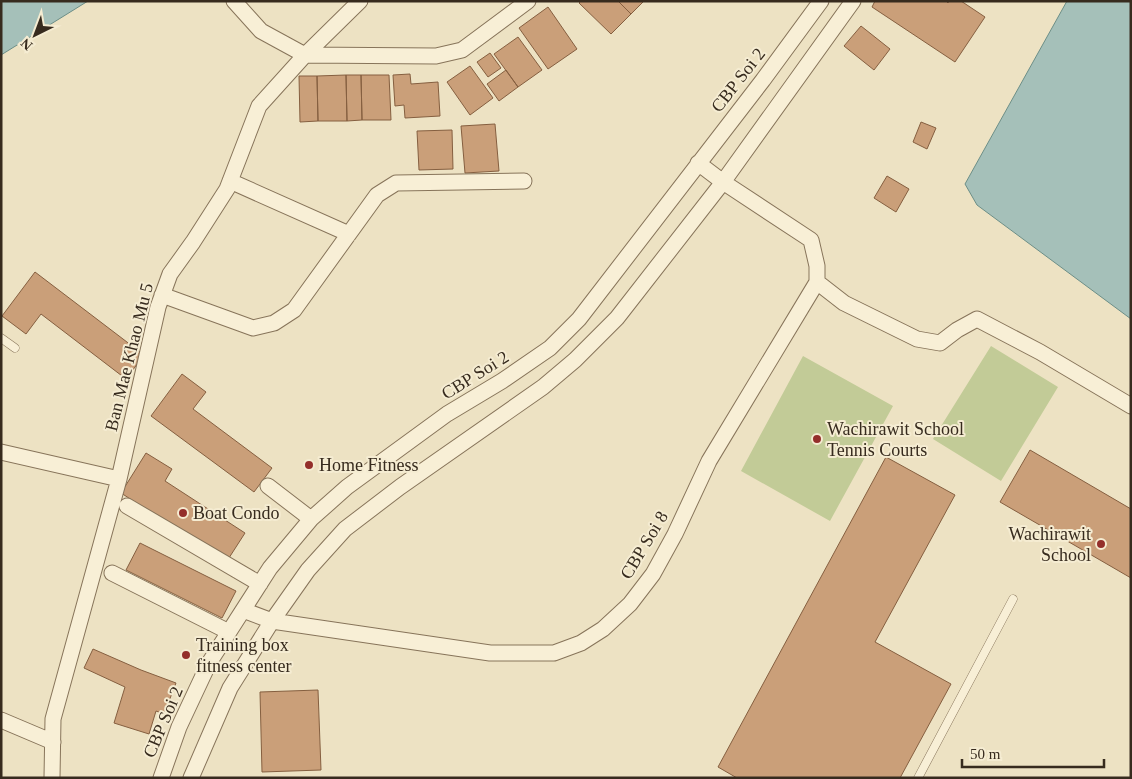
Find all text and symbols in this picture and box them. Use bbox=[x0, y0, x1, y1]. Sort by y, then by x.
north arrow bbox=[10, 10, 60, 60]
text: N bbox=[18, 35, 35, 53]
street label: CBP Soi 2 bbox=[707, 44, 769, 116]
street label: Ban Mae Khao Mu 5 bbox=[101, 281, 157, 433]
street label: CBP Soi 2 bbox=[438, 347, 512, 403]
place label: Wachirawit School Tennis Courts bbox=[827, 419, 964, 460]
marker: Wachirawit School Tennis Courts bbox=[811, 433, 823, 445]
place label: Home Fitness bbox=[319, 455, 419, 475]
marker: Home Fitness bbox=[303, 459, 315, 471]
place label: Boat Condo bbox=[193, 503, 280, 523]
marker: Boat Condo bbox=[177, 507, 189, 519]
street label: CBP Soi 8 bbox=[616, 508, 672, 582]
place label: Wachirawit School bbox=[1008, 524, 1091, 565]
marker: Wachirawit School bbox=[1095, 538, 1107, 550]
place label: Training box fitness center bbox=[196, 635, 291, 676]
marker: Training box fitness center bbox=[180, 649, 192, 661]
street label: CBP Soi 2 bbox=[139, 683, 187, 761]
scale bar bbox=[962, 736, 1104, 768]
text: 50 m bbox=[970, 746, 1001, 762]

